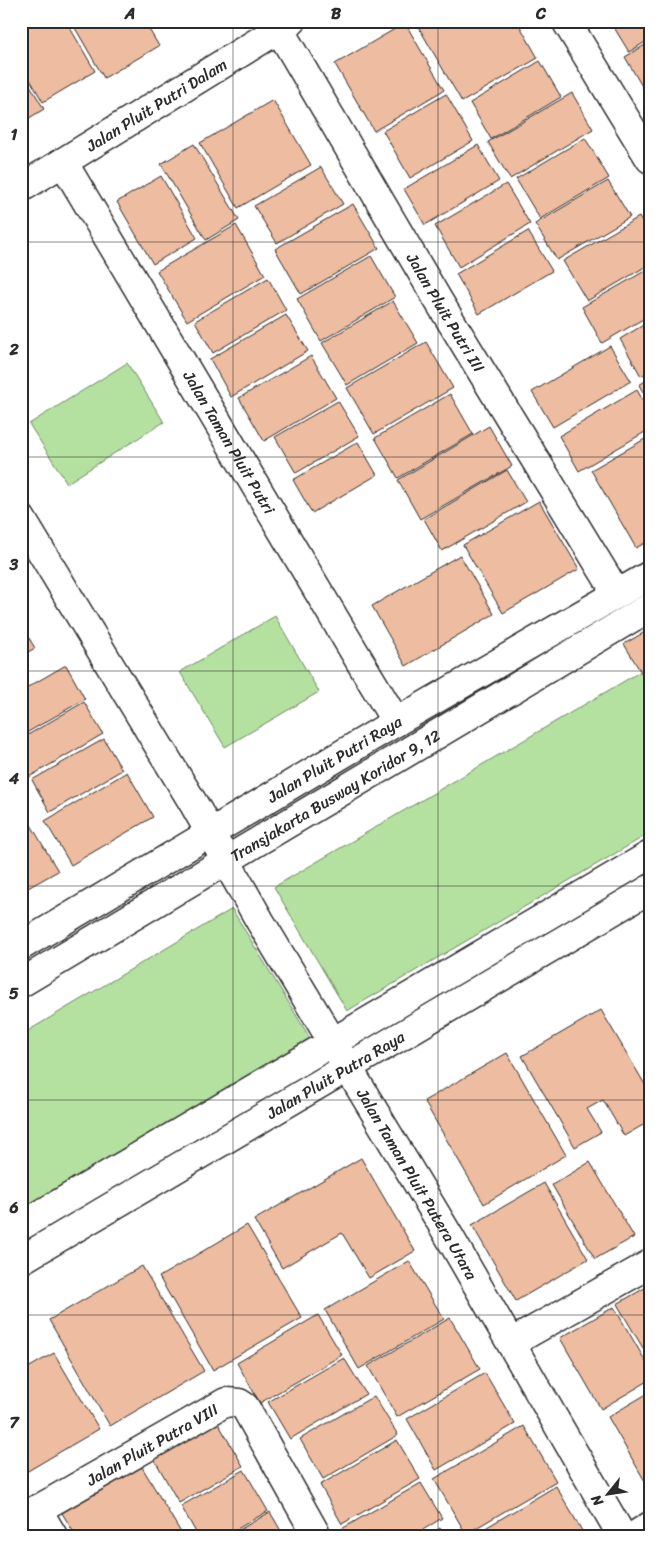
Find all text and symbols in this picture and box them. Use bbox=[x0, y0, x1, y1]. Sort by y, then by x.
text: A bbox=[124, 0, 135, 28]
text: B bbox=[331, 0, 342, 28]
text: C bbox=[535, 0, 547, 28]
street label: Jalan Pluit Putri Dalam bbox=[79, 50, 233, 160]
text: 1 bbox=[11, 120, 18, 149]
street label: Jalan Pluit Putri III bbox=[398, 246, 493, 378]
text: 2 bbox=[8, 335, 19, 364]
street label: Jalan Taman Pluit Putri bbox=[175, 364, 284, 520]
text: 3 bbox=[9, 550, 19, 579]
street label: Jalan Pluit Putri Raya bbox=[260, 707, 408, 811]
street label: Transjakarta Busway Koridor 9, 12 bbox=[224, 721, 446, 869]
text: 4 bbox=[8, 764, 19, 793]
text: 5 bbox=[9, 979, 19, 1008]
street label: Jalan Pluit Putra Raya bbox=[260, 1022, 411, 1127]
street label: Jalan Taman Pluit Putera Utara bbox=[348, 1082, 486, 1286]
text: 6 bbox=[8, 1193, 19, 1222]
street label: Jalan Pluit Putra VIII bbox=[80, 1395, 224, 1494]
text: 7 bbox=[9, 1408, 20, 1437]
north arrow bbox=[584, 1470, 634, 1520]
text: N bbox=[584, 1490, 611, 1512]

